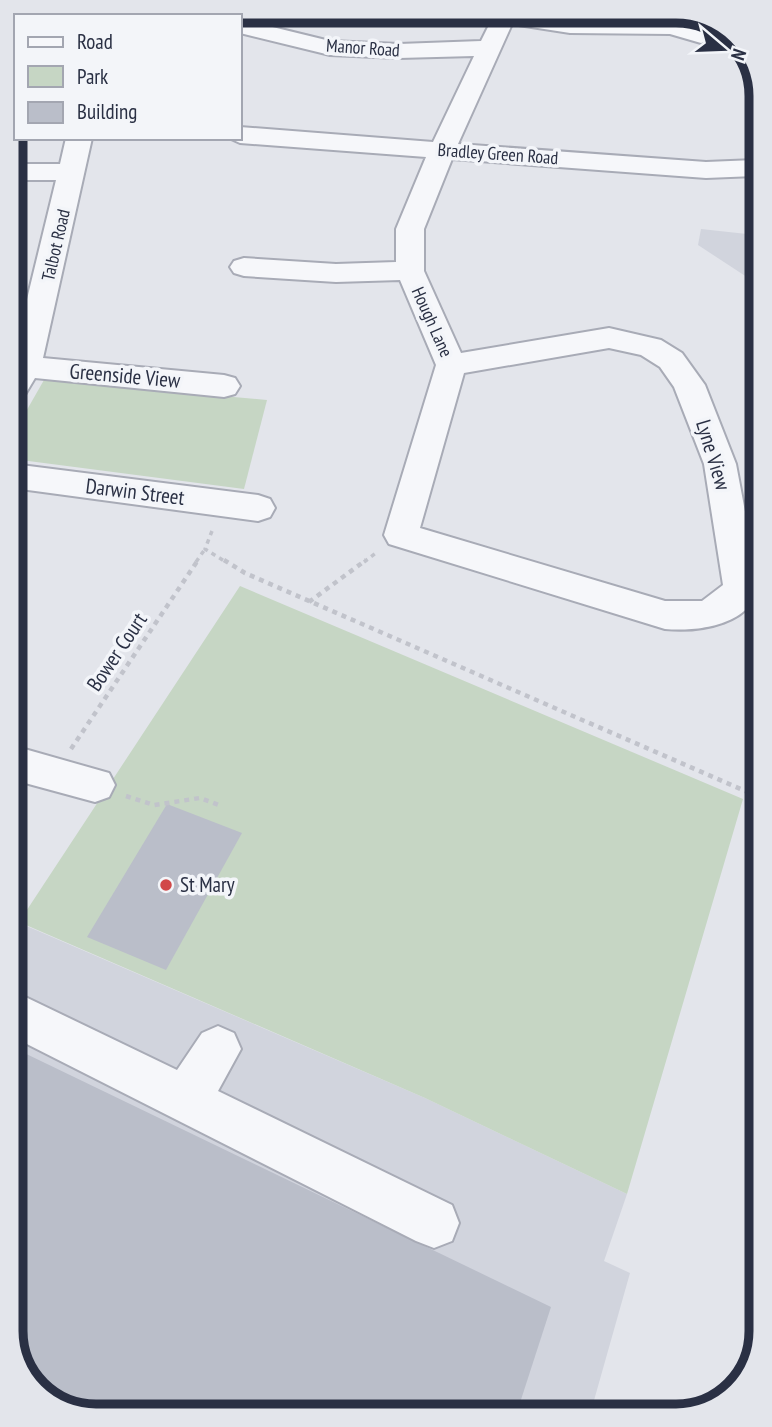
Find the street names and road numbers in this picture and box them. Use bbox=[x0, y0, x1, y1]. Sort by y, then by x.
street label: Manor Road bbox=[325, 33, 401, 62]
street label: Bradley Green Road bbox=[437, 138, 559, 169]
street label: Talbot Road bbox=[36, 207, 75, 283]
street label: Hough Lane bbox=[407, 283, 458, 361]
street label: Greenside View bbox=[69, 357, 182, 394]
street label: Lyne View bbox=[690, 416, 737, 494]
street label: Darwin Street bbox=[84, 472, 186, 511]
street label: Bower Court bbox=[80, 607, 153, 696]

